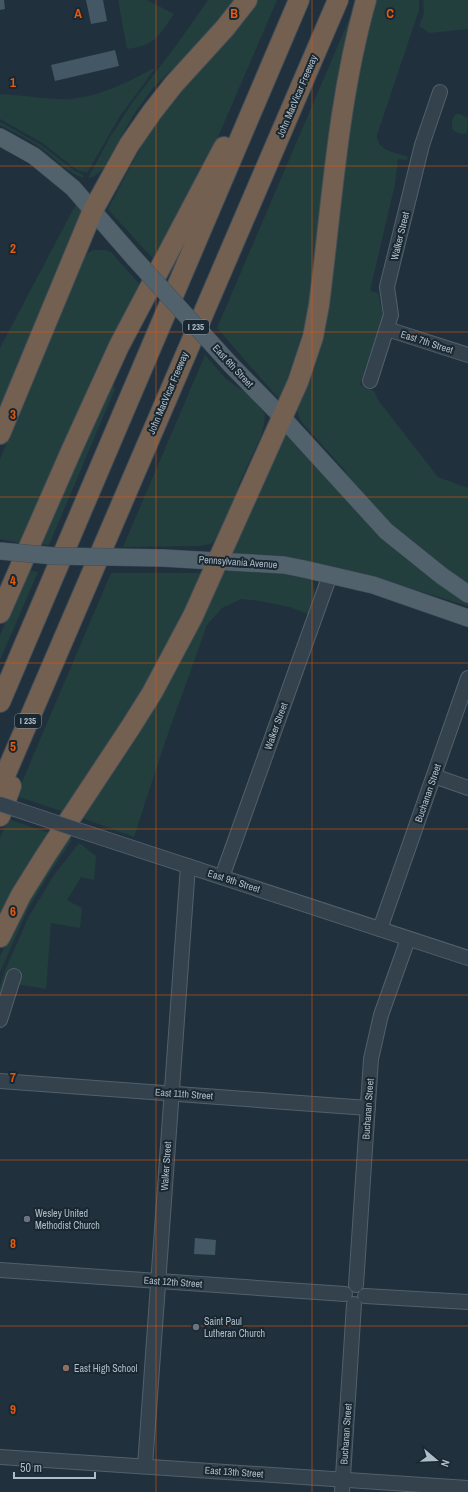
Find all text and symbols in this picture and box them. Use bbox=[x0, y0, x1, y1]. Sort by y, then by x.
text: A bbox=[74, 5, 82, 22]
text: B bbox=[230, 5, 238, 22]
text: C bbox=[386, 5, 394, 22]
street label: John MacVicar Freeway bbox=[274, 52, 321, 139]
text: 1 bbox=[10, 74, 16, 91]
street label: Walker Street bbox=[388, 210, 412, 262]
text: 2 bbox=[10, 240, 16, 257]
road number: I 235 bbox=[183, 320, 209, 334]
street label: East 7th Street bbox=[399, 327, 455, 357]
street label: East 6th Street bbox=[210, 342, 257, 391]
street label: John MacVicar Freeway bbox=[145, 349, 192, 436]
text: 3 bbox=[10, 406, 16, 423]
street label: Pennsylvania Avenue bbox=[198, 553, 278, 571]
text: 4 bbox=[10, 572, 16, 589]
street label: Walker Street bbox=[261, 700, 291, 751]
road number: I 235 bbox=[15, 714, 41, 728]
text: 5 bbox=[10, 738, 16, 755]
street label: Buchanan Street bbox=[412, 761, 444, 824]
street label: East 9th Street bbox=[206, 866, 262, 896]
text: 6 bbox=[10, 903, 16, 920]
text: 7 bbox=[10, 1069, 16, 1086]
street label: Buchanan Street bbox=[359, 1077, 377, 1140]
street label: East 11th Street bbox=[155, 1085, 214, 1103]
street label: Walker Street bbox=[158, 1140, 174, 1191]
place label: Wesley United Methodist Church bbox=[35, 1207, 100, 1232]
marker: Wesley United Methodist Church bbox=[22, 1214, 32, 1224]
text: 8 bbox=[10, 1235, 16, 1252]
street label: East 12th Street bbox=[143, 1273, 204, 1291]
place label: Saint Paul Lutheran Church bbox=[204, 1315, 265, 1340]
marker: Saint Paul Lutheran Church bbox=[191, 1322, 201, 1332]
place label: East High School bbox=[74, 1362, 138, 1375]
marker: East High School bbox=[61, 1363, 71, 1373]
text: 9 bbox=[10, 1401, 16, 1418]
street label: Buchanan Street bbox=[337, 1402, 355, 1465]
north arrow bbox=[416, 1440, 456, 1480]
scale bar bbox=[14, 1454, 95, 1480]
text: N bbox=[438, 1458, 453, 1469]
text: 50 m bbox=[20, 1460, 42, 1476]
street label: East 13th Street bbox=[204, 1463, 265, 1481]

